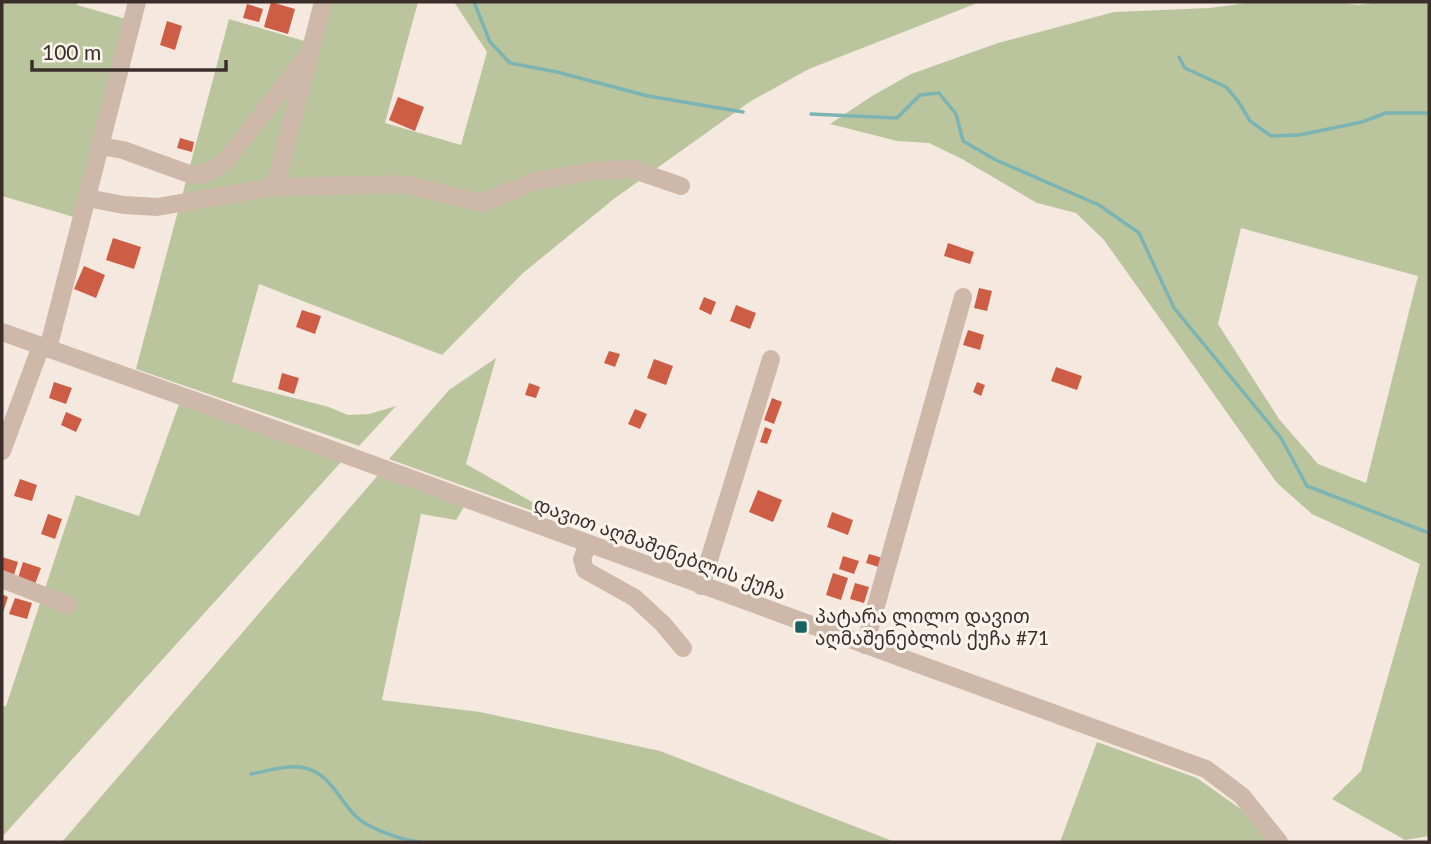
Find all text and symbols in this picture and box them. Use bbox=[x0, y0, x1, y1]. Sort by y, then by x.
scale bar bbox=[32, 28, 226, 72]
text: 100 m bbox=[42, 39, 101, 64]
street label: დავით აღმაშენებლის ქუჩა bbox=[530, 491, 789, 606]
place label: პატარა ლილო დავით აღმაშენებლის ქუჩა #71 bbox=[815, 604, 1049, 651]
marker: პატარა ლილო დავით აღმაშენებლის ქუჩა #71 bbox=[793, 619, 809, 635]

